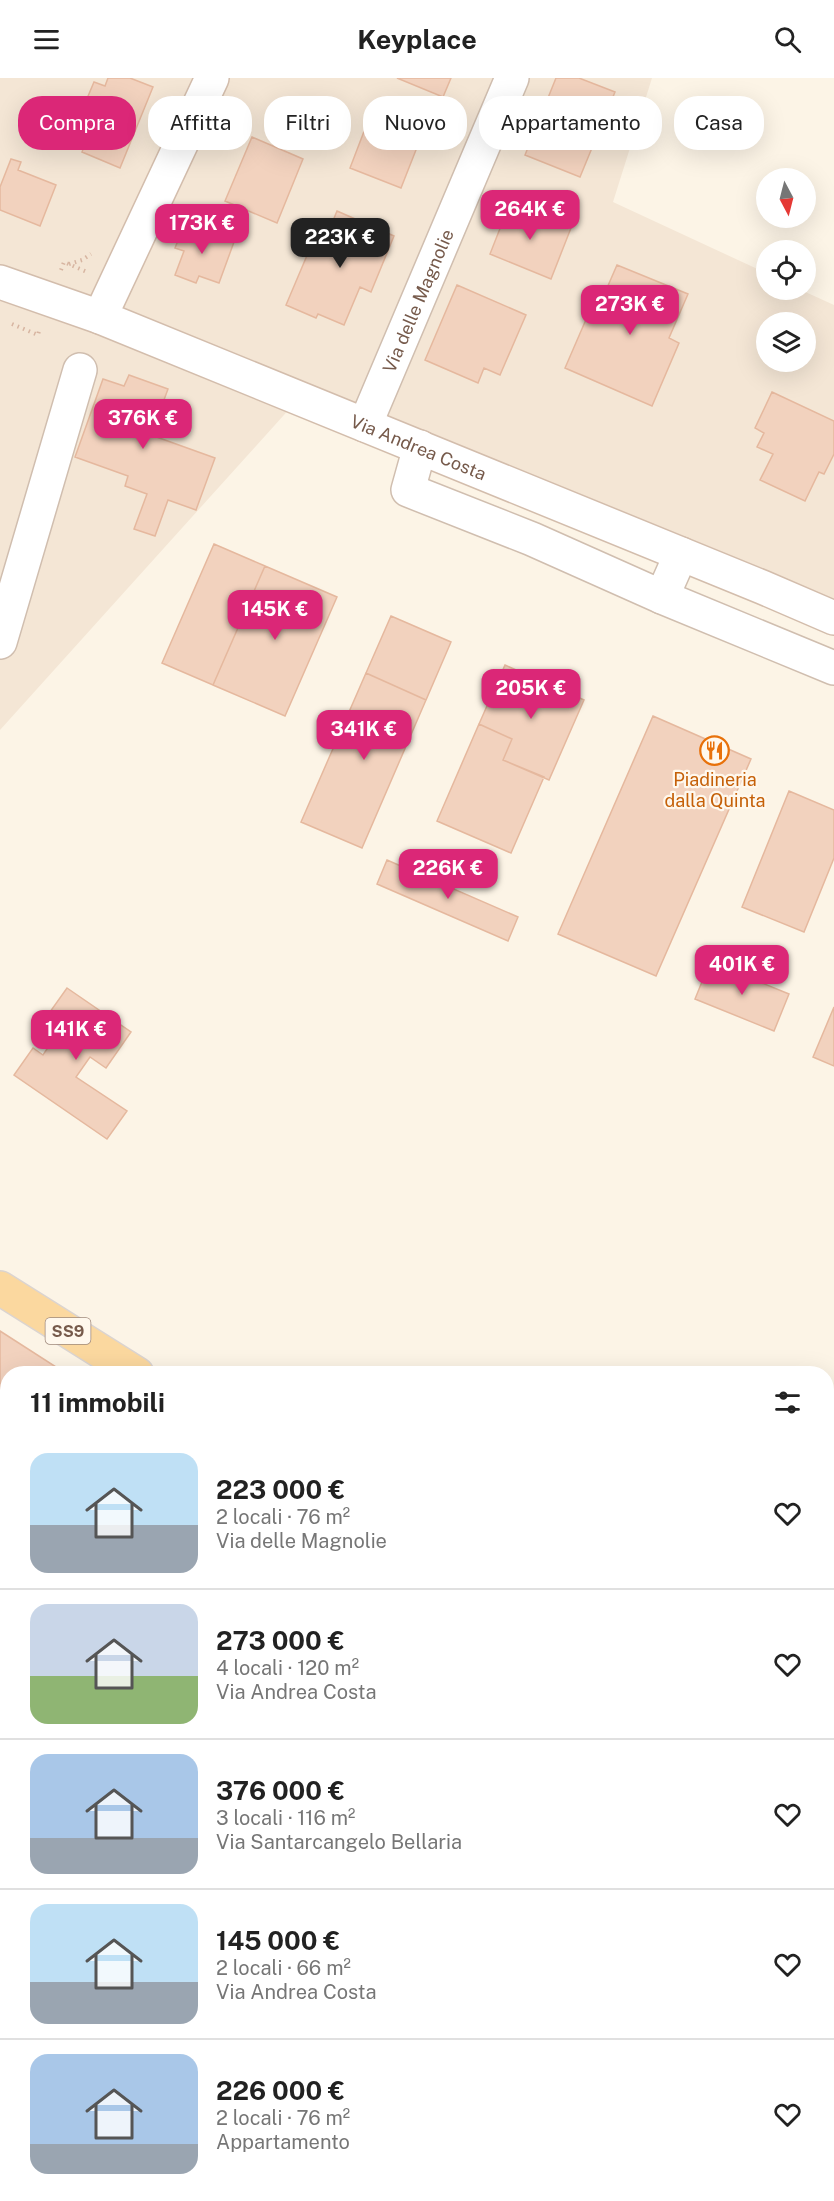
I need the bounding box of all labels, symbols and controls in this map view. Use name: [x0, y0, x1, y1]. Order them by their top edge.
icon: menu: [30, 23, 63, 56]
text: Keyplace: [357, 23, 477, 55]
icon: search: [771, 23, 804, 56]
chip: Compra: [18, 96, 136, 150]
chip: Affitta: [148, 96, 252, 150]
chip: Filtri: [264, 96, 351, 150]
chip: Nuovo: [363, 96, 467, 150]
chip: Appartamento: [479, 96, 662, 150]
chip: Casa: [674, 96, 764, 150]
north arrow: [756, 168, 816, 228]
map controls: [756, 168, 816, 372]
pin: 264K €: [481, 190, 579, 241]
text: 264K €: [495, 197, 565, 221]
pin: 173K €: [153, 204, 251, 255]
text: 173K €: [169, 211, 235, 235]
pin: 223K €: [291, 218, 389, 269]
text: 223K €: [305, 225, 375, 249]
street label: Via delle Magnolie: [378, 226, 457, 376]
button: locate: [756, 240, 816, 300]
pin: 273K €: [581, 285, 679, 336]
text: 273K €: [595, 292, 665, 316]
button: layers: [756, 312, 816, 372]
pin: 376K €: [94, 399, 192, 450]
text: 376K €: [108, 406, 178, 430]
street label: Via Andrea Costa: [348, 410, 489, 484]
pin: 145K €: [226, 590, 324, 641]
text: 145K €: [242, 597, 308, 621]
pin: 205K €: [482, 669, 580, 720]
text: 205K €: [496, 676, 566, 700]
pin: 341K €: [315, 710, 413, 761]
text: 341K €: [331, 717, 397, 741]
restaurant icon: Piadineria dalla Quinta: [699, 734, 731, 766]
place label: Piadineria dalla Quinta: [664, 769, 766, 811]
pin: 226K €: [399, 849, 497, 900]
text: 226K €: [413, 856, 483, 880]
pin: 401K €: [693, 945, 791, 996]
text: 401K €: [709, 952, 775, 976]
pin: 141K €: [27, 1010, 125, 1061]
text: 141K €: [45, 1017, 107, 1041]
road number: SS9: [46, 1318, 90, 1344]
icon: filters: [771, 1386, 804, 1419]
text: 11 immobili: [30, 1387, 165, 1418]
text: 223 000 €: [216, 1474, 345, 1505]
icon: home: [78, 1477, 150, 1549]
icon: heart: [771, 1497, 804, 1530]
text: 2 locali · 76 m²: [216, 1505, 350, 1529]
text: Via delle Magnolie: [216, 1529, 387, 1553]
text: 273 000 €: [216, 1625, 345, 1656]
icon: home: [78, 1628, 150, 1700]
icon: heart: [771, 1648, 804, 1681]
text: 4 locali · 120 m²: [216, 1656, 359, 1680]
text: Via Andrea Costa: [216, 1680, 377, 1704]
text: 376 000 €: [216, 1775, 345, 1806]
icon: home: [78, 1778, 150, 1850]
icon: heart: [771, 1798, 804, 1831]
text: 3 locali · 116 m²: [216, 1806, 355, 1830]
text: Via Santarcangelo Bellaria: [216, 1830, 462, 1854]
text: 145 000 €: [216, 1925, 340, 1956]
icon: home: [78, 1928, 150, 2000]
icon: heart: [771, 1948, 804, 1981]
text: 2 locali · 66 m²: [216, 1956, 351, 1980]
text: Via Andrea Costa: [216, 1980, 377, 2004]
text: 226 000 €: [216, 2075, 345, 2106]
icon: home: [78, 2078, 150, 2150]
icon: heart: [771, 2098, 804, 2131]
text: 2 locali · 76 m²: [216, 2106, 350, 2130]
text: Appartamento: [216, 2130, 350, 2154]

